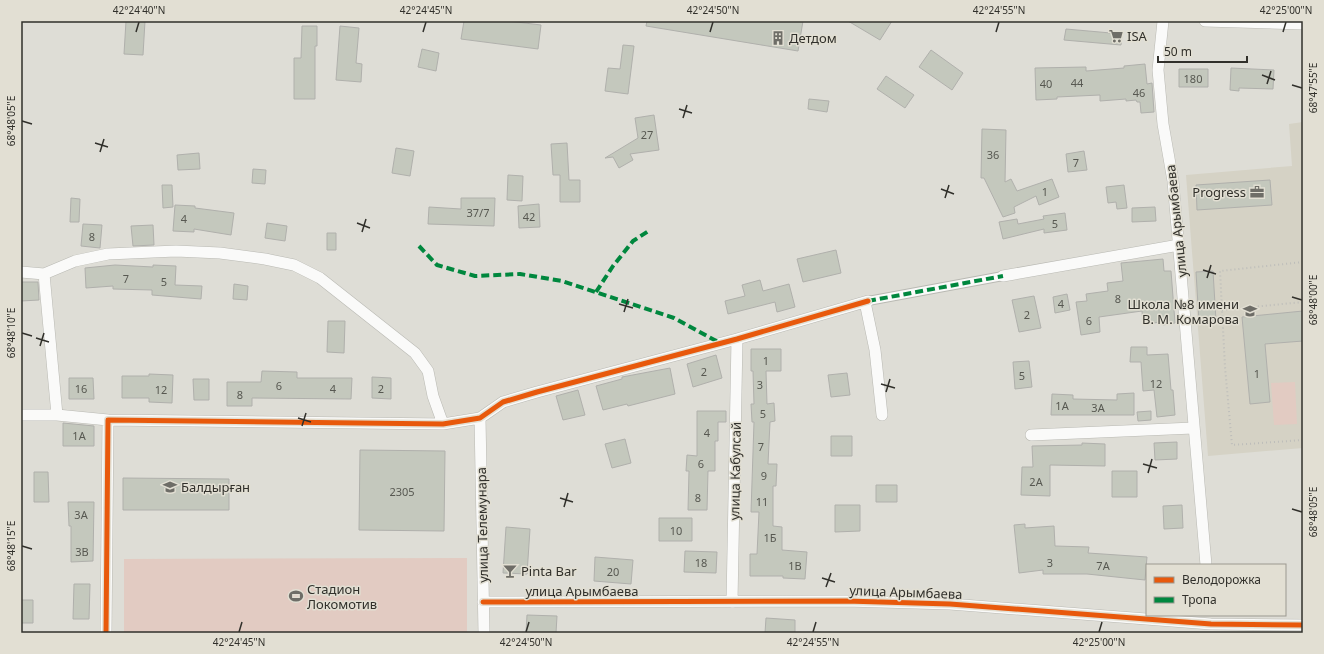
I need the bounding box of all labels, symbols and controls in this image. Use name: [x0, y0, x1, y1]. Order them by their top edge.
text: 42°24'40"N: [113, 3, 165, 17]
text: 42°24'45"N: [400, 3, 452, 17]
text: 42°24'50"N: [687, 3, 739, 17]
text: 42°24'55"N: [973, 3, 1025, 17]
text: 42°25'00"N: [1260, 3, 1312, 17]
place label: ISA: [1127, 27, 1148, 45]
supermarket icon: ISA: [1108, 28, 1124, 44]
place label: Детдом: [789, 29, 837, 47]
building icon: Детдом: [770, 30, 786, 46]
scale bar: [1158, 38, 1247, 64]
text: 50 m: [1164, 43, 1192, 60]
text: 68°47'55"E: [1306, 63, 1320, 113]
house number: 180: [1184, 71, 1202, 86]
house number: 44: [1071, 75, 1084, 90]
house number: 40: [1040, 76, 1052, 91]
house number: 46: [1133, 85, 1145, 100]
text: 68°48'05"E: [4, 96, 18, 146]
house number: 27: [641, 127, 653, 142]
house number: 36: [987, 147, 999, 162]
house number: 7: [1073, 155, 1079, 170]
street label: улица Арымбаева: [1161, 164, 1191, 278]
place label: Progress: [1192, 183, 1246, 201]
house number: 1: [1042, 184, 1048, 199]
office icon: Progress: [1249, 184, 1265, 200]
house number: 37/7: [467, 205, 489, 220]
house number: 42: [523, 209, 535, 224]
house number: 4: [181, 211, 188, 226]
house number: 5: [1052, 216, 1058, 231]
house number: 8: [89, 229, 95, 244]
house number: 7: [123, 271, 129, 286]
house number: 5: [161, 274, 167, 289]
text: 68°48'00"E: [1306, 275, 1320, 325]
house number: 8: [1115, 291, 1121, 306]
place label: Школа №8 имени В. М. Комарова: [1128, 295, 1239, 328]
house number: 4: [1058, 296, 1065, 311]
school or university icon: Школа №8 имени В. М. Комарова: [1242, 303, 1258, 319]
house number: 2: [1024, 307, 1030, 322]
text: 68°48'10"E: [4, 308, 18, 358]
house number: 6: [1086, 313, 1092, 328]
house number: 1: [763, 353, 769, 368]
house number: 2: [701, 364, 707, 379]
house number: 1: [1254, 366, 1260, 381]
house number: 5: [1019, 368, 1025, 383]
house number: 12: [1150, 376, 1162, 391]
house number: 3: [757, 377, 763, 392]
house number: 6: [276, 378, 282, 393]
house number: 16: [75, 381, 87, 396]
house number: 4: [330, 381, 337, 396]
house number: 2: [378, 381, 384, 396]
house number: 12: [155, 382, 167, 397]
house number: 8: [237, 387, 243, 402]
house number: 1А: [1055, 398, 1070, 413]
house number: 3А: [1091, 400, 1106, 415]
house number: 5: [760, 406, 766, 421]
street label: улица Кабулсай: [725, 422, 745, 520]
house number: 4: [704, 425, 711, 440]
house number: 1А: [72, 428, 87, 443]
house number: 7: [758, 439, 764, 454]
house number: 6: [698, 456, 704, 471]
street label: улица Телемунара: [472, 467, 492, 583]
house number: 9: [761, 468, 767, 483]
house number: 2А: [1029, 474, 1044, 489]
place label: Балдырған: [181, 478, 250, 496]
school or university icon: Балдырған: [162, 479, 178, 495]
house number: 2305: [389, 484, 415, 499]
text: 68°48'05"E: [1306, 487, 1320, 537]
house number: 8: [695, 490, 701, 505]
house number: 11: [756, 494, 768, 509]
house number: 3А: [74, 507, 89, 522]
text: 68°48'15"E: [4, 521, 18, 571]
house number: 10: [670, 523, 682, 538]
house number: 1Б: [763, 530, 777, 545]
house number: 3В: [75, 544, 89, 559]
house number: 18: [695, 555, 707, 570]
house number: 3: [1047, 555, 1053, 570]
house number: 1В: [788, 558, 802, 573]
house number: 7А: [1096, 558, 1111, 573]
place label: Pinta Bar: [521, 562, 577, 580]
bar icon: Pinta Bar: [502, 563, 518, 579]
house number: 20: [607, 564, 619, 579]
legend: [1146, 564, 1286, 616]
text: Велодорожка: [1182, 571, 1261, 588]
place label: Стадион Локомотив: [307, 580, 377, 613]
street label: улица Арымбаева: [849, 581, 963, 603]
street label: улица Арымбаева: [526, 582, 639, 600]
sports icon: Стадион Локомотив: [288, 588, 304, 604]
text: Тропа: [1182, 591, 1217, 608]
text: 42°24'45"N: [213, 635, 265, 649]
text: 42°24'50"N: [500, 635, 552, 649]
text: 42°24'55"N: [787, 635, 839, 649]
text: 42°25'00"N: [1073, 635, 1125, 649]

